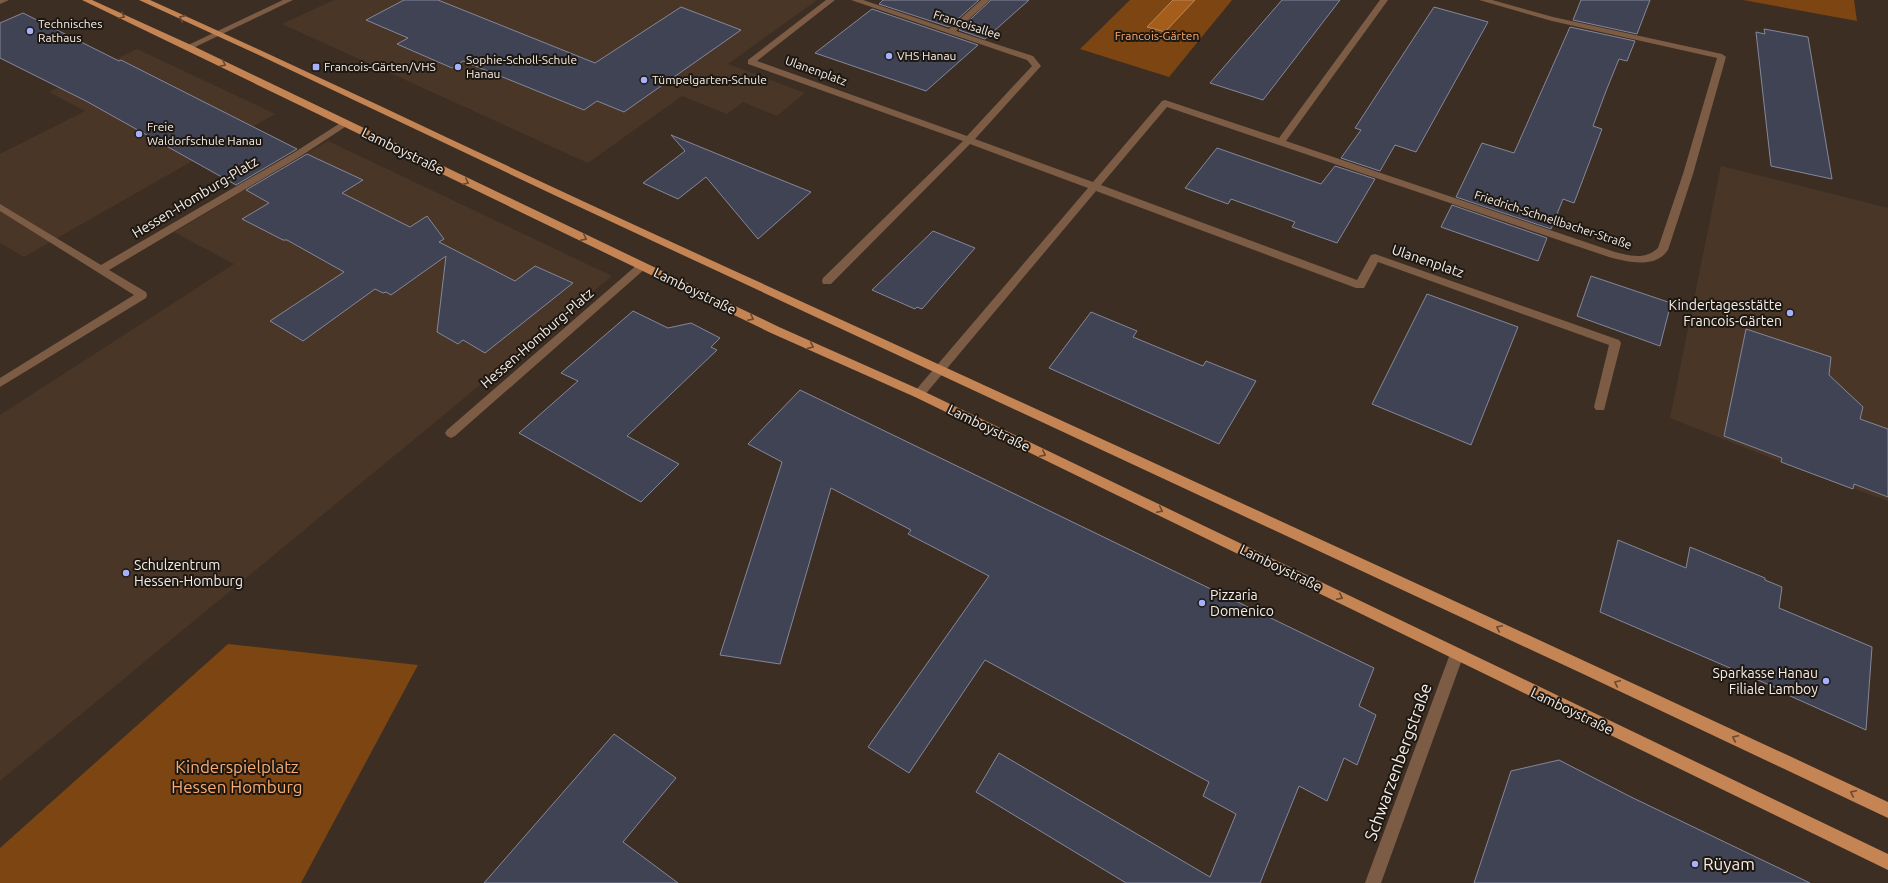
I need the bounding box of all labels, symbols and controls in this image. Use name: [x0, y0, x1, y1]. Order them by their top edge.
street label: Francoisallee: [932, 8, 1002, 42]
one-way arrow: [117, 11, 125, 19]
one-way arrow: [179, 14, 186, 22]
place label: Technisches Rathaus: [38, 17, 102, 44]
marker: Technisches Rathaus: [25, 26, 35, 36]
park label: Francois-Gärten: [1115, 29, 1199, 42]
place label: VHS Hanau: [897, 49, 956, 62]
marker: VHS Hanau: [884, 51, 894, 61]
place label: Sophie-Scholl-Schule Hanau: [466, 53, 577, 80]
street label: Ulanenplatz: [784, 53, 849, 88]
one-way arrow: [219, 59, 226, 67]
place label: Francois-Gärten/VHS: [324, 60, 436, 73]
marker: Francois-Gärten/VHS: [311, 62, 321, 72]
marker: Sophie-Scholl-Schule Hanau: [453, 62, 463, 72]
place label: Tümpelgarten-Schule: [652, 73, 767, 86]
marker: Tümpelgarten-Schule: [639, 75, 649, 85]
place label: Freie Waldorfschule Hanau: [147, 120, 262, 147]
street label: Lamboystraße: [359, 124, 447, 178]
marker: Freie Waldorfschule Hanau: [134, 129, 144, 139]
street label: Hessen-Homburg-Platz: [129, 153, 261, 241]
one-way arrow: [462, 177, 470, 185]
street label: Friedrich-Schnellbacher-Straße: [1473, 188, 1633, 251]
one-way arrow: [579, 233, 587, 241]
street label: Ulanenplatz: [1390, 241, 1466, 281]
street label: Lamboystraße: [651, 264, 739, 318]
street label: Hessen-Homburg-Platz: [477, 285, 597, 391]
place label: Kindertagesstätte Francois-Gärten: [1669, 297, 1782, 329]
marker: Kindertagesstätte Francois-Gärten: [1785, 308, 1795, 318]
one-way arrow: [747, 313, 754, 321]
one-way arrow: [806, 341, 814, 349]
street label: Lamboystraße: [945, 401, 1033, 455]
one-way arrow: [1038, 449, 1046, 457]
one-way arrow: [1155, 505, 1163, 513]
street label: Lamboystraße: [1237, 541, 1325, 595]
place label: Schulzentrum Hessen-Homburg: [134, 557, 243, 589]
marker: Schulzentrum Hessen-Homburg: [121, 568, 131, 578]
place label: Pizzaria Domenico: [1210, 587, 1274, 619]
one-way arrow: [1336, 592, 1343, 600]
marker: Pizzaria Domenico: [1197, 598, 1207, 608]
one-way arrow: [1496, 625, 1504, 633]
place label: Sparkasse Hanau Filiale Lamboy: [1712, 665, 1818, 697]
marker: Sparkasse Hanau Filiale Lamboy: [1821, 676, 1831, 686]
one-way arrow: [1614, 680, 1622, 688]
street label: Schwarzenbergstraße: [1360, 681, 1435, 843]
street label: Lamboystraße: [1528, 684, 1616, 738]
one-way arrow: [1732, 735, 1739, 743]
park label: Kinderspielplatz Hessen Homburg: [171, 757, 303, 796]
one-way arrow: [1849, 790, 1857, 798]
place label: Rüyam: [1703, 854, 1755, 873]
marker: Rüyam: [1690, 859, 1700, 869]

